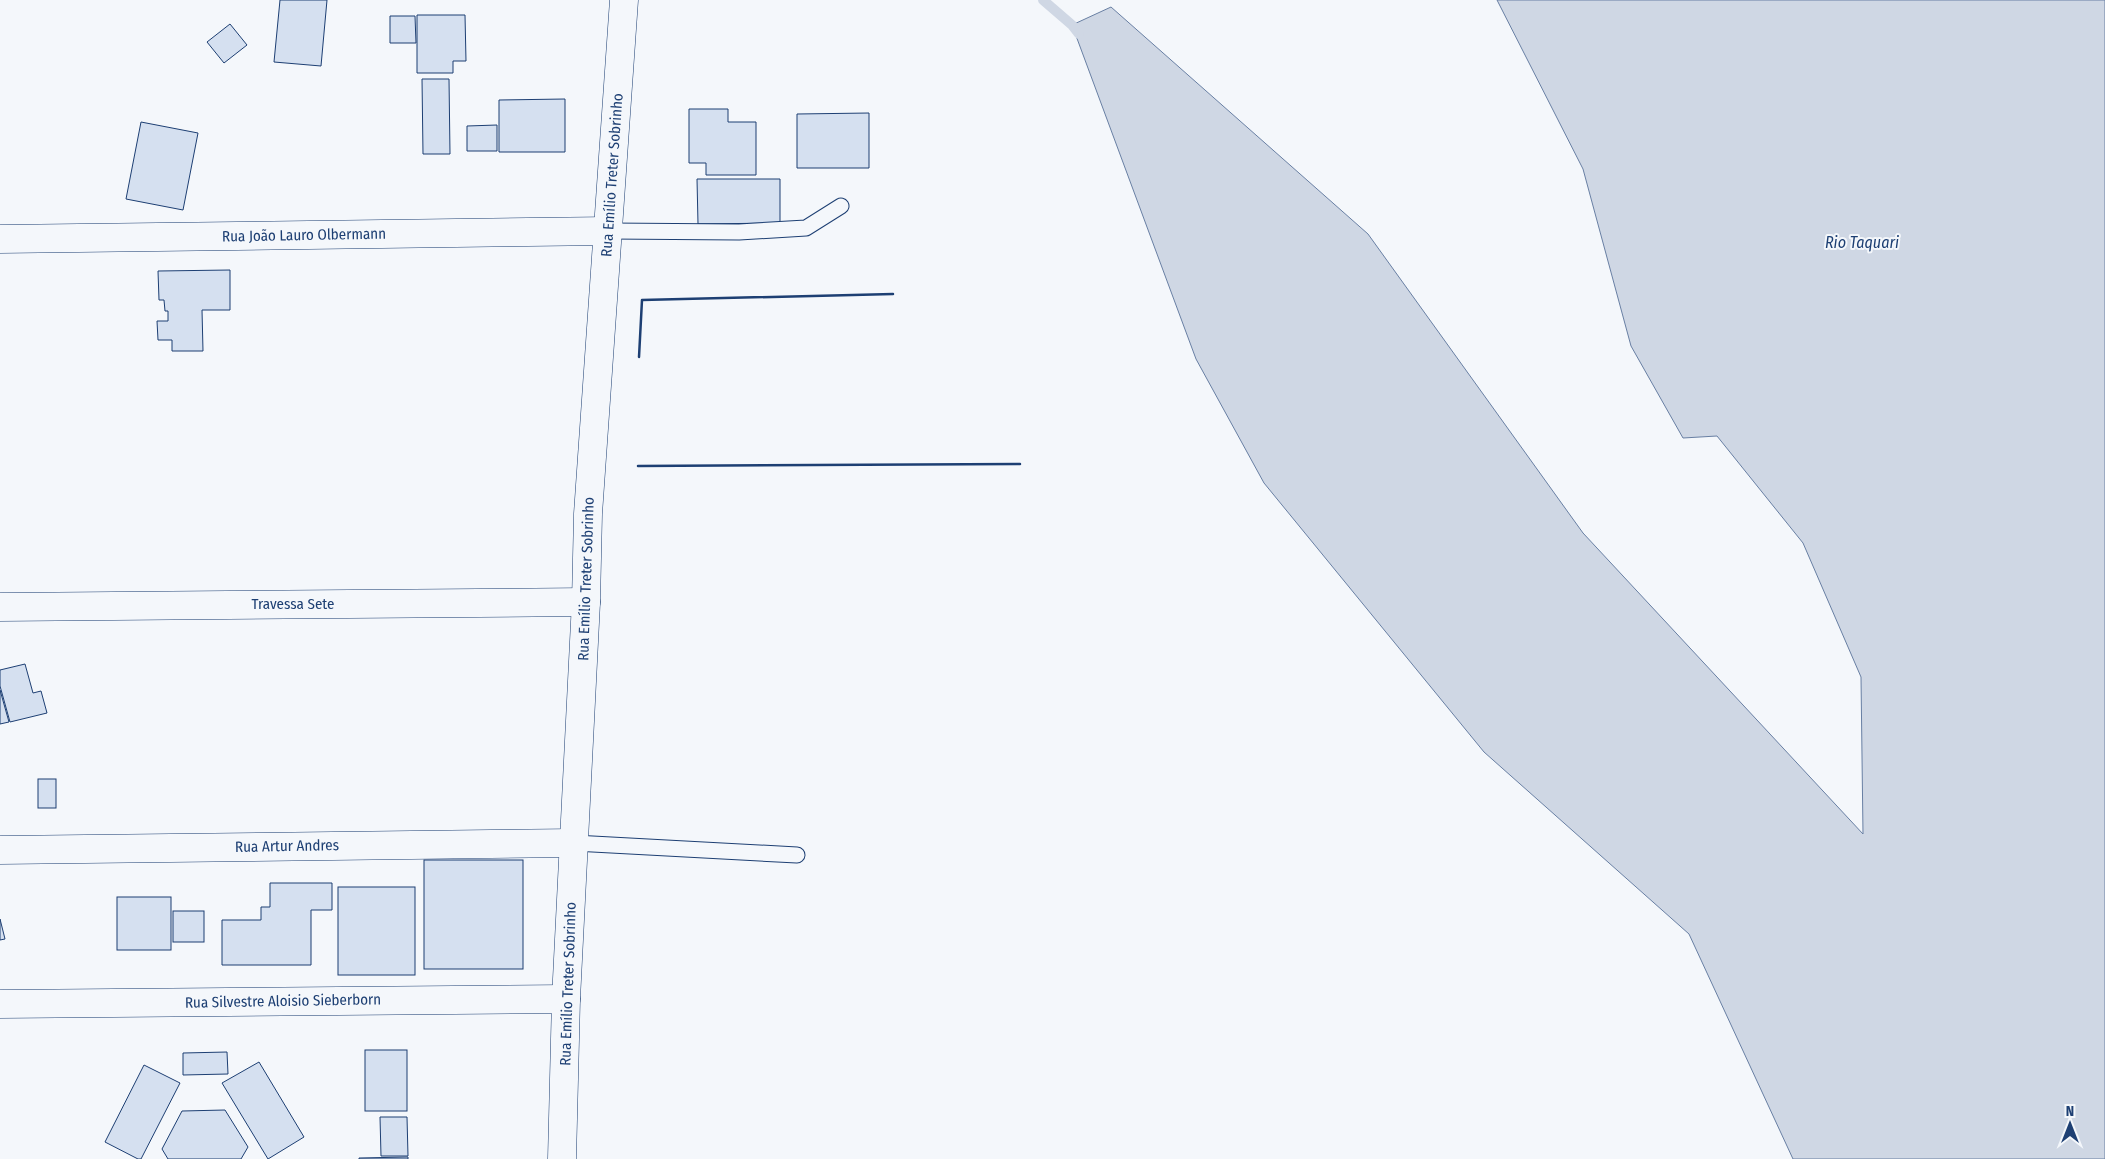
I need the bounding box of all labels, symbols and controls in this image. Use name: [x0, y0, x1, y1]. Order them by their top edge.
street label: Rua Emílio Treter Sobrinho: [597, 92, 627, 257]
street label: Rua João Lauro Olbermann: [222, 225, 386, 245]
water label: Rio Taquari: [1825, 233, 1899, 252]
street label: Rua Emílio Treter Sobrinho: [574, 497, 598, 661]
street label: Travessa Sete: [252, 595, 334, 613]
street label: Rua Artur Andres: [235, 836, 339, 856]
street label: Rua Emílio Treter Sobrinho: [556, 902, 580, 1066]
street label: Rua Silvestre Aloisio Sieberborn: [185, 990, 381, 1012]
north arrow: [2045, 1099, 2095, 1149]
text: N: [2066, 1103, 2074, 1120]

